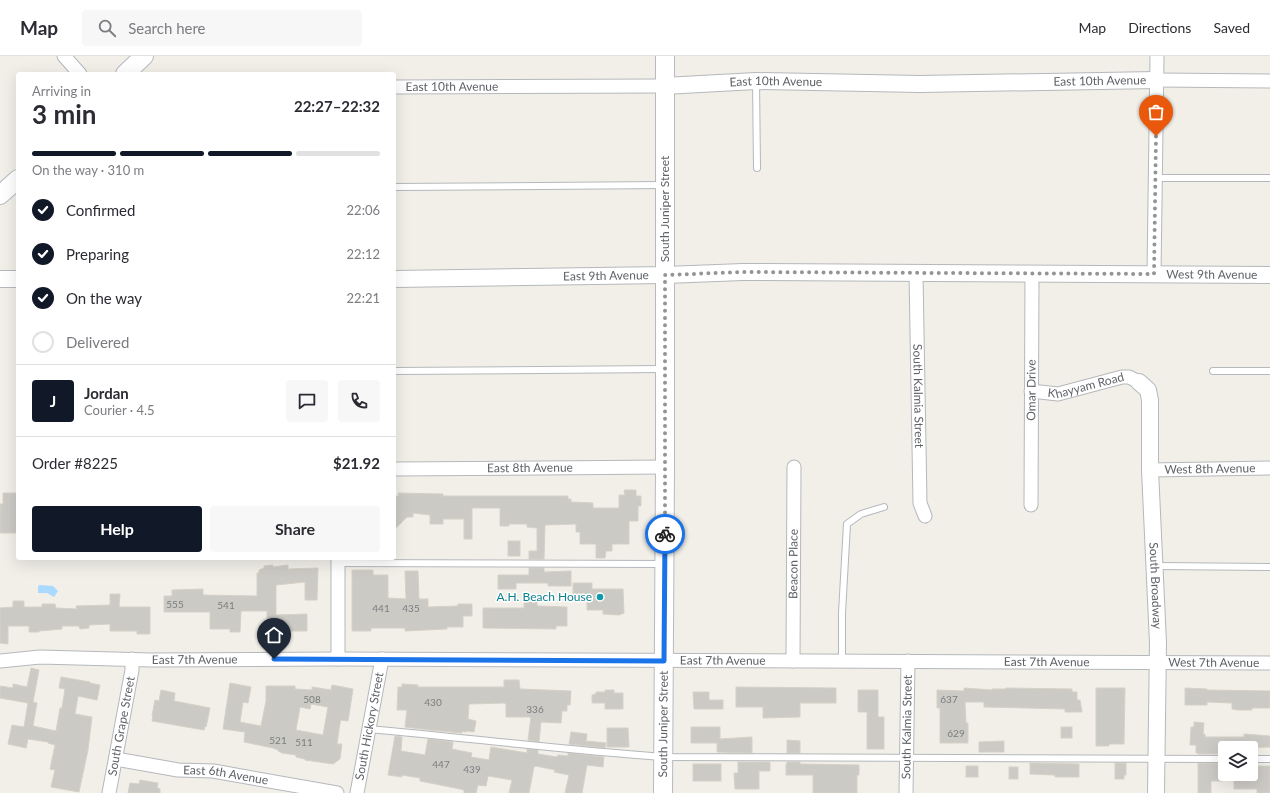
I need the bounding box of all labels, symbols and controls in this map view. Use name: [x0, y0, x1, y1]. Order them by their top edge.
search box: [82, 10, 362, 46]
text: Map: [20, 16, 58, 39]
icon: search: [96, 17, 118, 39]
text: Search here: [128, 19, 206, 37]
text: Map: [1079, 19, 1106, 36]
text: Directions: [1128, 19, 1191, 36]
text: Saved: [1213, 19, 1250, 36]
street label: East 10th Avenue: [1053, 72, 1146, 89]
street label: East 10th Avenue: [729, 73, 822, 89]
street label: East 10th Avenue: [406, 79, 498, 94]
text: Arriving in: [32, 83, 91, 99]
pin: [1139, 95, 1173, 136]
text: 22:27–22:32: [294, 97, 380, 115]
text: 3 min: [32, 98, 96, 130]
icon: bag: [1145, 101, 1167, 123]
street label: South Juniper Street: [657, 155, 672, 262]
text: On the way · 310 m: [32, 162, 144, 178]
icon: check: [32, 199, 54, 221]
text: Confirmed: [66, 201, 135, 219]
text: 22:06: [347, 202, 380, 218]
icon: check: [32, 243, 54, 265]
text: Preparing: [66, 245, 129, 263]
text: 22:12: [347, 246, 380, 262]
street label: West 9th Avenue: [1166, 266, 1258, 282]
street label: East 9th Avenue: [563, 267, 649, 284]
icon: check: [32, 287, 54, 309]
text: On the way: [66, 289, 142, 307]
text: 22:21: [347, 290, 380, 306]
text: Delivered: [66, 333, 129, 351]
street label: South Kalmia Street: [910, 344, 927, 449]
street label: Omar Drive: [1023, 359, 1039, 421]
street label: Khayyam Road: [1047, 369, 1126, 401]
button: chat: [286, 380, 328, 422]
button: phone: [338, 380, 380, 422]
text: Jordan: [84, 384, 129, 402]
text: J: [50, 392, 56, 410]
text: Courier · 4.5: [84, 402, 155, 418]
text: Order #8225: [32, 454, 118, 472]
text: $21.92: [333, 454, 380, 472]
street label: East 8th Avenue: [487, 460, 573, 475]
street label: West 8th Avenue: [1164, 460, 1256, 477]
button: Help: [32, 506, 202, 552]
button: Share: [210, 506, 380, 552]
courier: [645, 514, 685, 554]
icon: bike: [654, 523, 676, 545]
street label: Beacon Place: [785, 529, 801, 599]
street label: South Broadway: [1146, 542, 1165, 630]
place label: A.H. Beach House: [497, 589, 592, 604]
marker: A.H. Beach House: [595, 592, 605, 602]
house number: 555: [166, 598, 184, 610]
house number: 541: [217, 599, 235, 611]
house number: 441: [372, 602, 390, 614]
house number: 435: [402, 602, 420, 614]
pin: [257, 618, 291, 659]
icon: home: [263, 624, 285, 646]
street label: East 7th Avenue: [152, 652, 238, 667]
street label: East 7th Avenue: [680, 652, 766, 668]
street label: East 7th Avenue: [1004, 654, 1090, 669]
street label: West 7th Avenue: [1168, 655, 1259, 670]
street label: South Hickory Street: [352, 670, 387, 781]
street label: South Juniper Street: [655, 670, 671, 777]
street label: South Grape Street: [104, 674, 138, 777]
street label: South Kalmia Street: [898, 674, 915, 779]
house number: 508: [303, 693, 321, 705]
house number: 637: [940, 693, 958, 705]
house number: 430: [424, 696, 442, 708]
house number: 336: [526, 703, 544, 715]
house number: 629: [947, 727, 965, 739]
house number: 521: [269, 734, 287, 746]
house number: 511: [295, 736, 313, 748]
map controls: [1218, 741, 1258, 781]
button: layers: [1218, 741, 1258, 781]
house number: 447: [432, 758, 450, 770]
street label: East 6th Avenue: [183, 762, 269, 788]
house number: 439: [463, 763, 481, 775]

